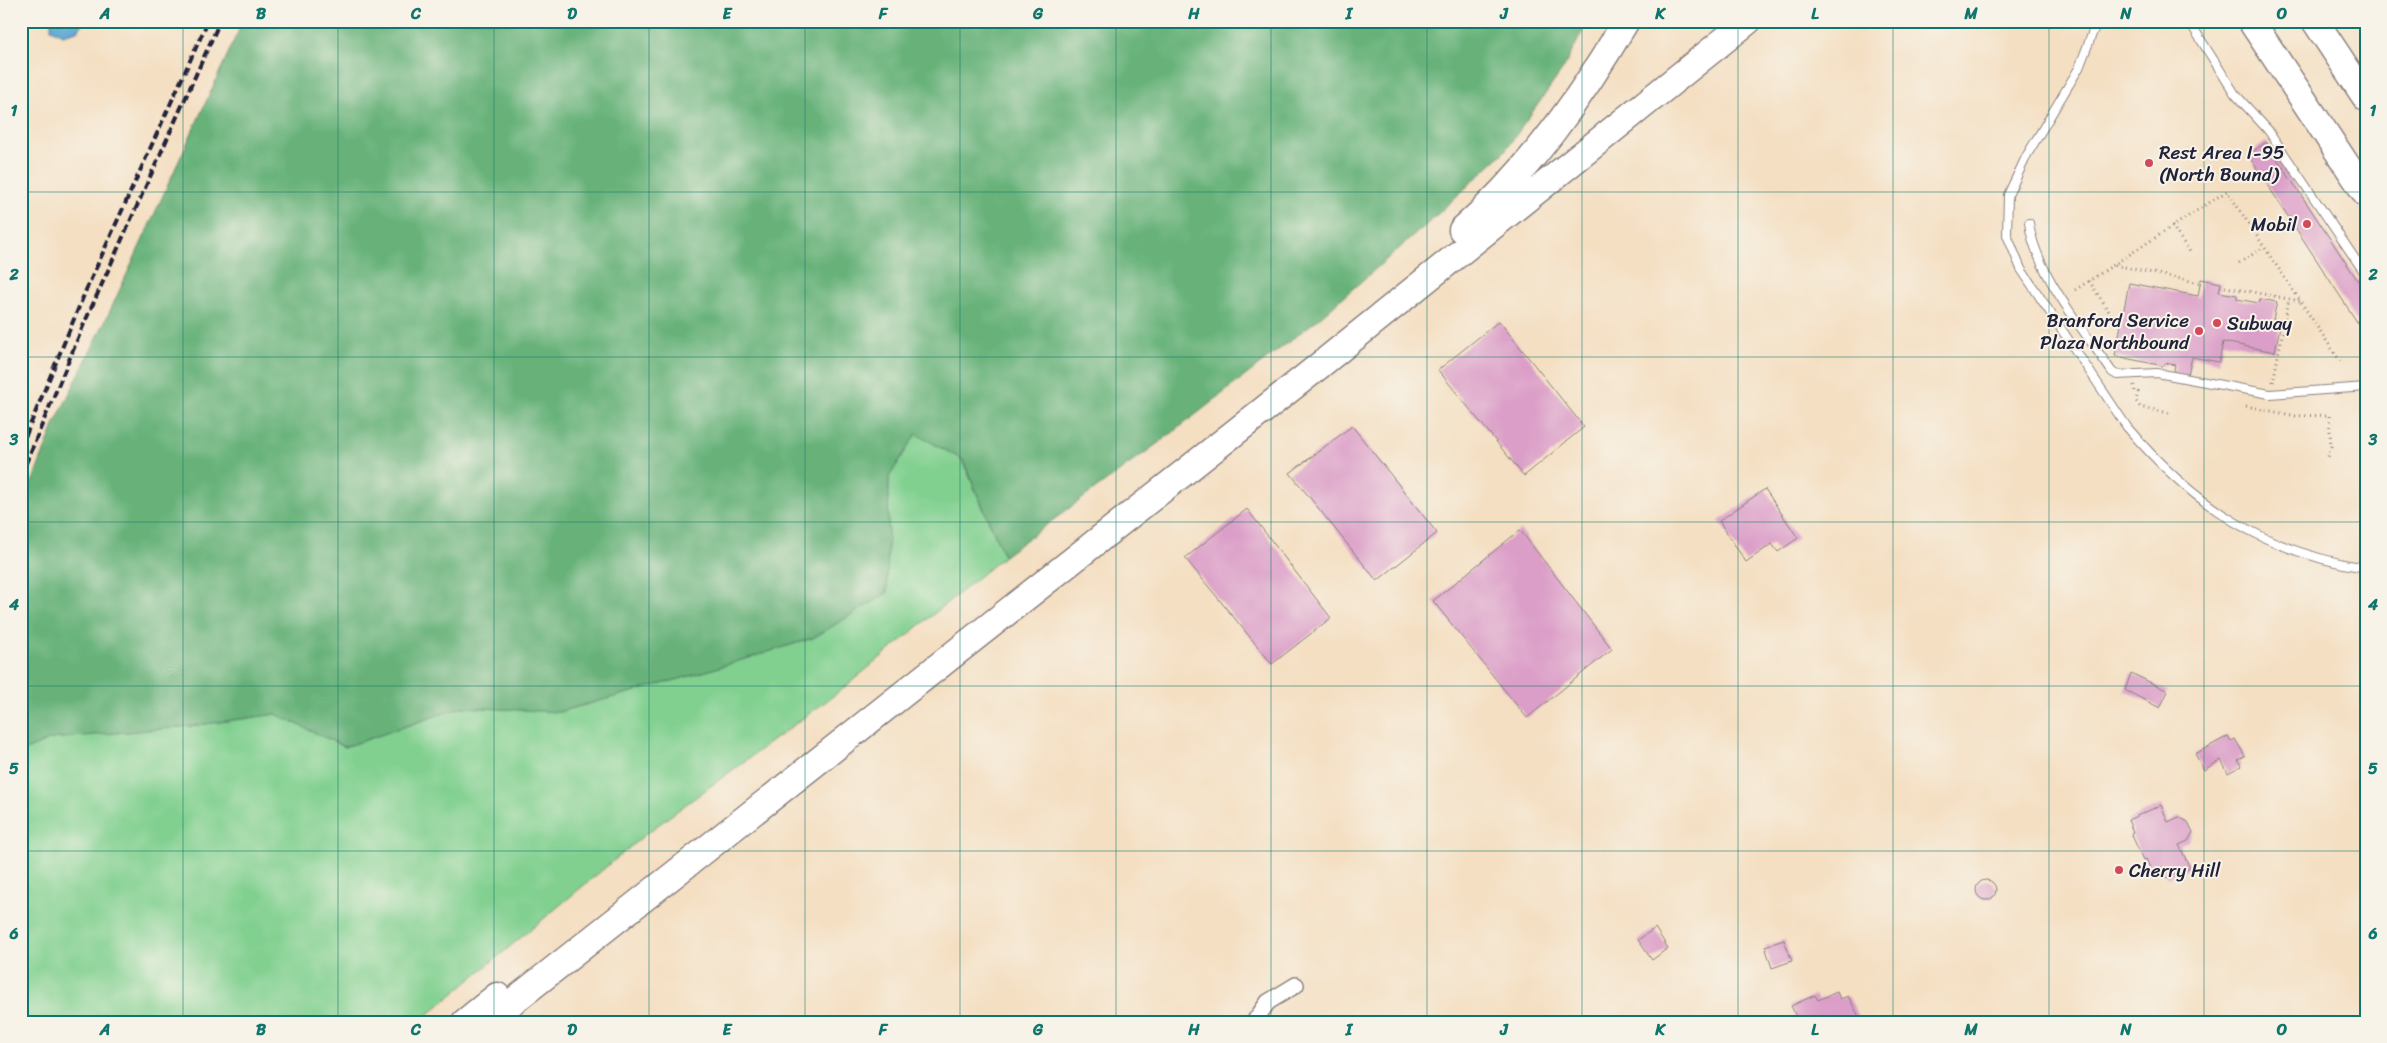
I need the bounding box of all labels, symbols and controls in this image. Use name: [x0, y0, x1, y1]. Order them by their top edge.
text: A: [99, 0, 110, 28]
text: B: [256, 0, 267, 28]
text: C: [410, 0, 422, 28]
text: D: [567, 0, 577, 28]
text: E: [723, 0, 733, 28]
text: F: [878, 0, 889, 28]
text: G: [1032, 0, 1044, 28]
text: H: [1187, 0, 1200, 28]
text: I: [1345, 0, 1354, 28]
text: J: [1499, 0, 1509, 28]
text: K: [1654, 0, 1666, 28]
text: L: [1811, 0, 1819, 28]
text: M: [1963, 0, 1978, 28]
text: N: [2119, 0, 2132, 28]
text: O: [2276, 0, 2288, 28]
text: 1: [11, 96, 18, 125]
text: 1: [2370, 96, 2377, 125]
place label: Rest Area I-95 (North Bound): [2159, 136, 2285, 191]
marker: Rest Area I-95 (North Bound): [2143, 157, 2155, 169]
place label: Mobil: [2251, 208, 2298, 241]
marker: Mobil: [2301, 218, 2313, 230]
text: 2: [8, 260, 19, 289]
text: 2: [2367, 260, 2378, 289]
place label: Branford Service Plaza Northbound: [2040, 304, 2190, 359]
place label: Subway: [2227, 307, 2292, 340]
marker: Subway: [2211, 317, 2223, 329]
marker: Branford Service Plaza Northbound: [2193, 325, 2205, 337]
text: 3: [9, 425, 19, 454]
text: 3: [2368, 425, 2378, 454]
text: 4: [8, 590, 19, 619]
text: 4: [2367, 590, 2378, 619]
text: 5: [9, 754, 19, 783]
text: 5: [2368, 754, 2378, 783]
place label: Cherry Hill: [2129, 854, 2221, 887]
marker: Cherry Hill: [2113, 864, 2125, 876]
text: 6: [8, 919, 19, 948]
text: 6: [2367, 919, 2378, 948]
text: A: [99, 1015, 110, 1043]
text: B: [256, 1015, 267, 1043]
text: C: [410, 1015, 422, 1043]
text: D: [567, 1015, 577, 1043]
text: E: [723, 1015, 733, 1043]
text: F: [878, 1015, 889, 1043]
text: G: [1032, 1015, 1044, 1043]
text: H: [1187, 1015, 1200, 1043]
text: I: [1345, 1015, 1354, 1043]
text: J: [1499, 1015, 1509, 1043]
text: K: [1654, 1015, 1666, 1043]
text: L: [1811, 1015, 1819, 1043]
text: M: [1963, 1015, 1978, 1043]
text: N: [2119, 1015, 2132, 1043]
text: O: [2276, 1015, 2288, 1043]

